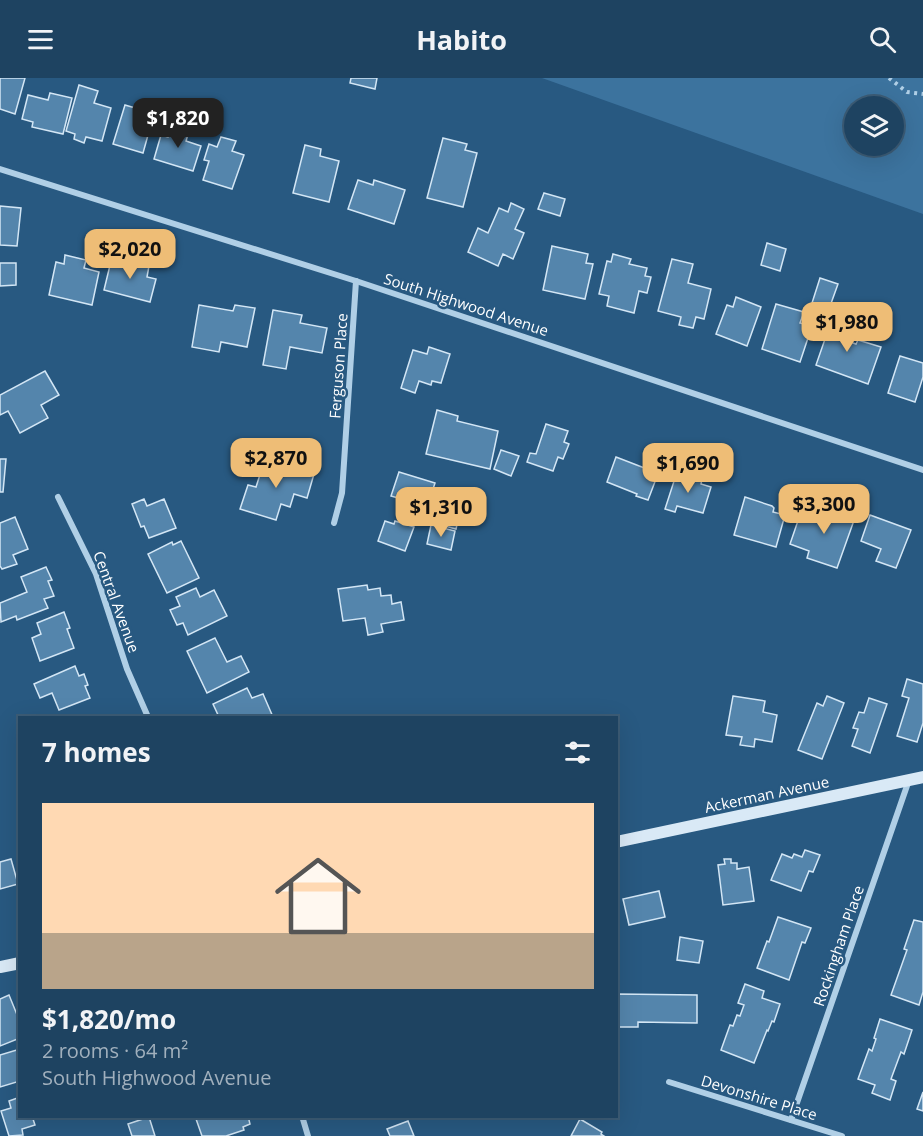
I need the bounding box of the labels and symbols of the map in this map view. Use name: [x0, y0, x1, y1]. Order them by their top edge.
pin: $1,820: [129, 98, 227, 149]
pin: $2,020: [81, 229, 179, 280]
street label: South Highwood Avenue: [381, 268, 551, 340]
pin: $1,980: [798, 302, 896, 353]
street label: Ferguson Place: [324, 313, 352, 419]
pin: $2,870: [227, 438, 325, 489]
pin: $1,690: [639, 443, 737, 494]
pin: $3,300: [775, 484, 873, 535]
pin: $1,310: [392, 487, 490, 538]
street label: Central Avenue: [89, 548, 145, 655]
street label: Ackerman Avenue: [703, 771, 831, 817]
street label: Rockingham Place: [808, 883, 868, 1009]
street label: Devonshire Place: [699, 1070, 820, 1124]

